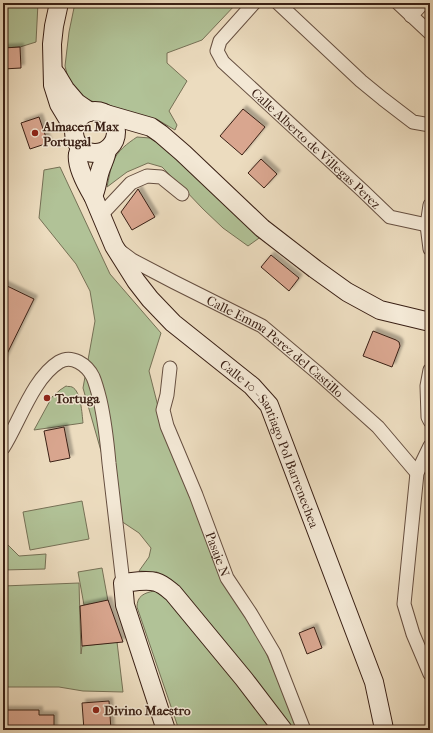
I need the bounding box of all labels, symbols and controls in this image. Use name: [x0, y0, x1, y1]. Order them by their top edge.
street label: Calle Alberto de Villegas Perez: [249, 85, 384, 212]
place label: Almacen Max Portugal: [42, 119, 119, 150]
marker: Almacen Max Portugal: [30, 128, 40, 138]
street label: Calle Emma Perez del Castillo: [204, 292, 347, 400]
street label: Calle 10 - Santiago Pol Barrenechea: [217, 356, 323, 531]
place label: Tortuga: [54, 391, 101, 407]
marker: Tortuga: [42, 393, 52, 403]
street label: Pasaje N: [203, 529, 233, 579]
place label: Divino Maestro: [104, 703, 191, 718]
marker: Divino Maestro: [91, 705, 101, 715]

